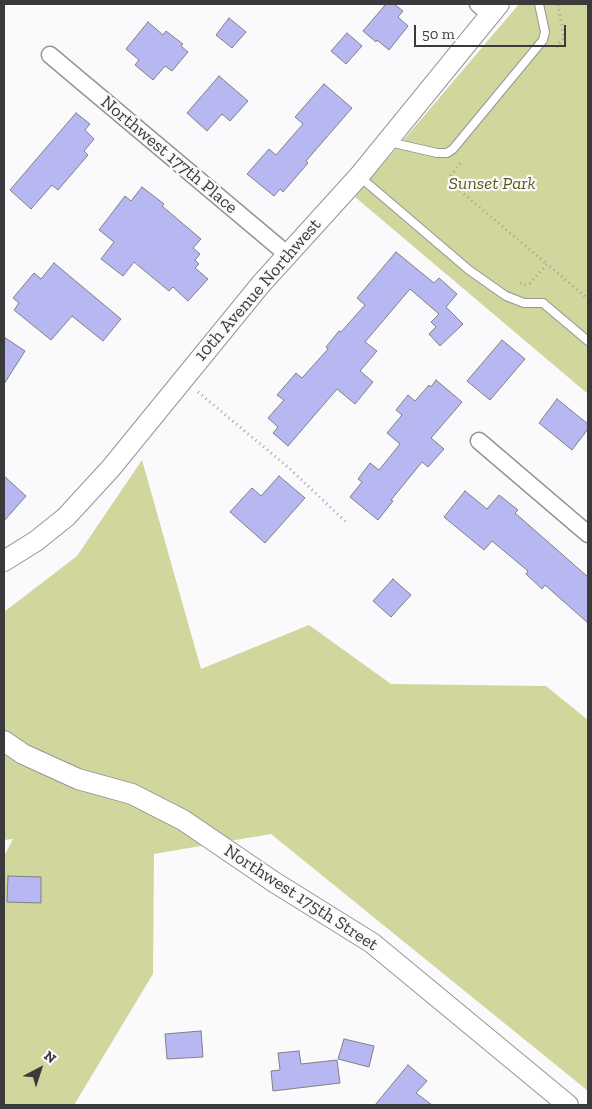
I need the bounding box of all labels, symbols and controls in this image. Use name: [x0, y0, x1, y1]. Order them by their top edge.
scale bar: [417, 15, 570, 47]
text: 50 m: [422, 25, 455, 43]
street label: Northwest 177th Place: [96, 92, 242, 218]
park label: Sunset Park: [449, 173, 535, 195]
street label: 10th Avenue Northwest: [190, 214, 326, 366]
street label: Northwest 175th Street: [220, 840, 382, 956]
north arrow: [15, 1044, 65, 1094]
text: N: [40, 1047, 59, 1067]

